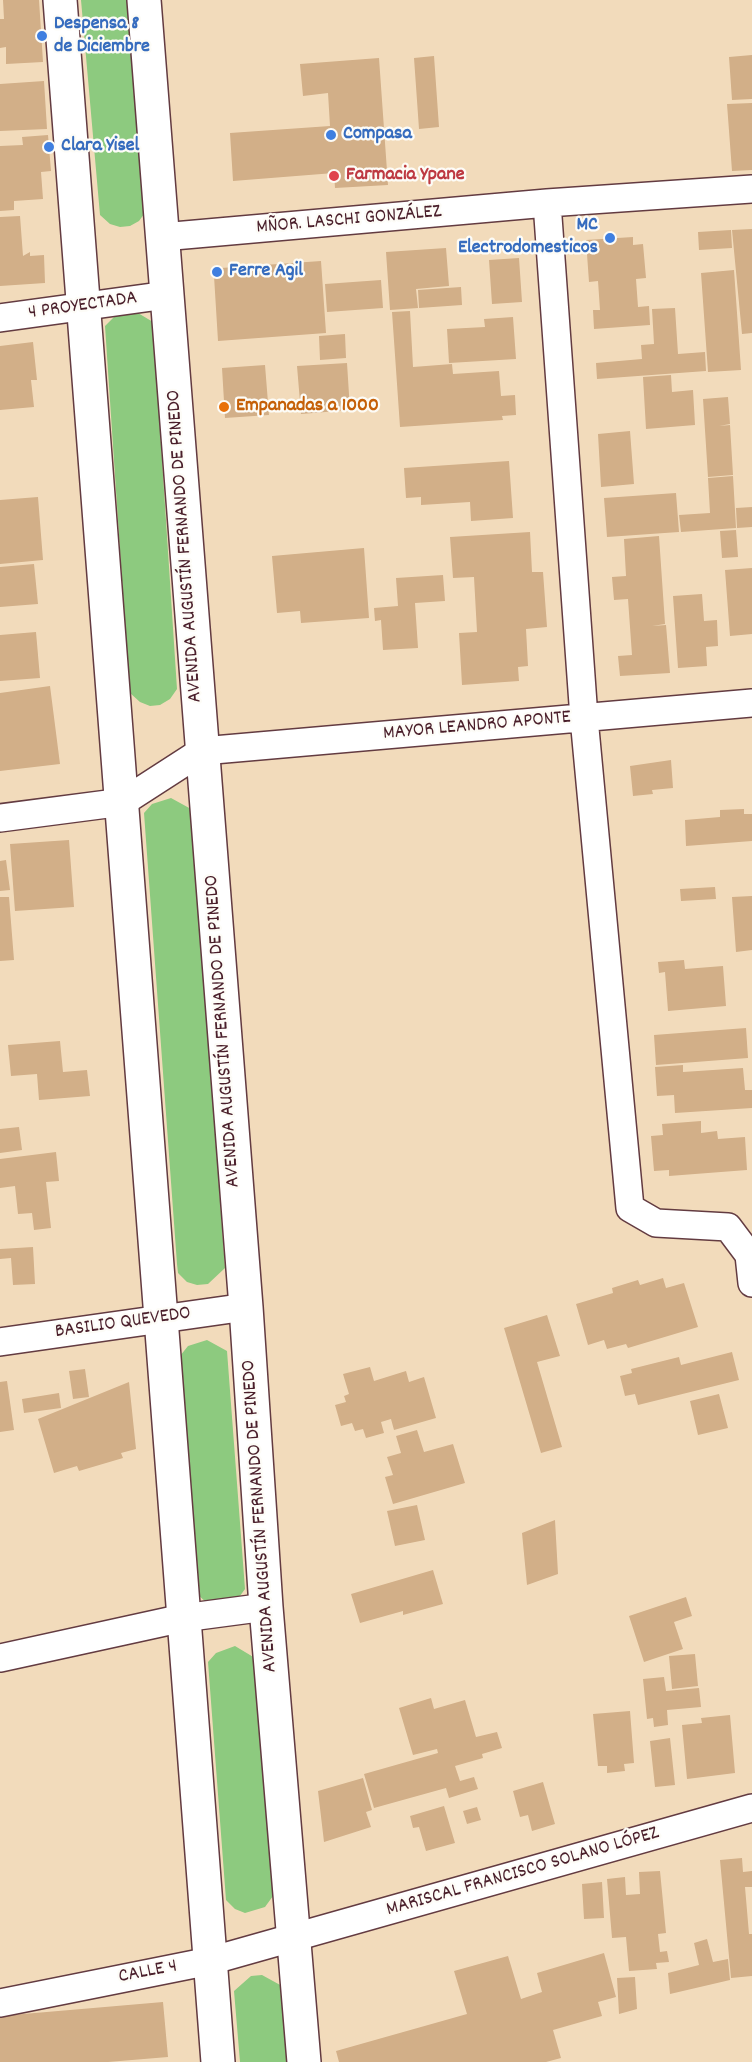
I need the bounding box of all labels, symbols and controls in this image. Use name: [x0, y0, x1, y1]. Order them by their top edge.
place label: Despensa 8 de Diciembre: [54, 13, 150, 60]
marker: Despensa 8 de Diciembre: [35, 29, 49, 43]
place label: Compasa: [343, 123, 412, 147]
marker: Compasa: [324, 128, 338, 142]
place label: Clara Yisel: [61, 135, 139, 159]
marker: Clara Yisel: [42, 140, 56, 154]
place label: Farmacia Ypane: [346, 164, 464, 188]
marker: Farmacia Ypane: [327, 169, 341, 183]
street label: MÑOR. LASCHI GONZÁLEZ: [255, 201, 443, 241]
place label: MC Electrodomesticos: [458, 214, 598, 261]
marker: MC Electrodomesticos: [603, 231, 617, 245]
place label: Ferre Agil: [229, 260, 303, 284]
marker: Ferre Agil: [210, 265, 224, 279]
street label: 4 PROYECTADA: [27, 287, 139, 327]
street label: AVENIDA AUGUSTÍN FERNANDO DE PINEDO: [163, 389, 209, 703]
place label: Empanadas a 1000: [236, 395, 379, 419]
marker: Empanadas a 1000: [217, 400, 231, 414]
street label: MAYOR LEANDRO APONTE: [382, 707, 572, 747]
street label: AVENIDA AUGUSTÍN FERNANDO DE PINEDO: [201, 874, 247, 1188]
street label: BASILIO QUEVEDO: [54, 1303, 192, 1345]
street label: AVENIDA AUGUSTÍN FERNANDO DE PINEDO: [238, 1359, 284, 1673]
street label: MARISCAL FRANCISCO SOLANO LÓPEZ: [384, 1823, 662, 1923]
street label: CALLE 4: [117, 1956, 179, 1990]

